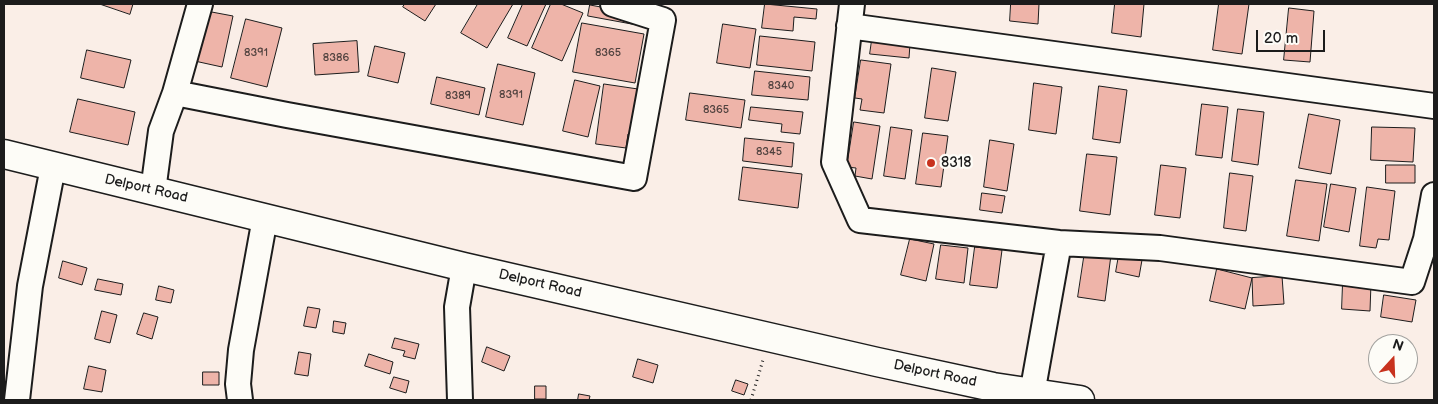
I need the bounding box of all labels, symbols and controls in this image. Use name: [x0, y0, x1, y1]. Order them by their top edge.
scale bar: [1258, 20, 1327, 52]
text: 20 m: [1264, 29, 1298, 48]
house number: 8391: [244, 46, 268, 60]
house number: 8365: [595, 46, 621, 60]
house number: 8386: [323, 51, 349, 65]
house number: 8340: [768, 79, 794, 93]
house number: 8391: [499, 88, 523, 102]
house number: 8389: [445, 89, 471, 103]
house number: 8365: [703, 103, 729, 117]
house number: 8345: [756, 145, 782, 159]
place label: 8318: [941, 155, 971, 171]
marker: 8318: [925, 157, 937, 169]
street label: Delport Road: [103, 171, 189, 207]
street label: Delport Road: [497, 266, 583, 302]
north arrow: [1368, 334, 1418, 384]
text: N: [1390, 336, 1406, 355]
street label: Delport Road: [892, 357, 978, 391]

